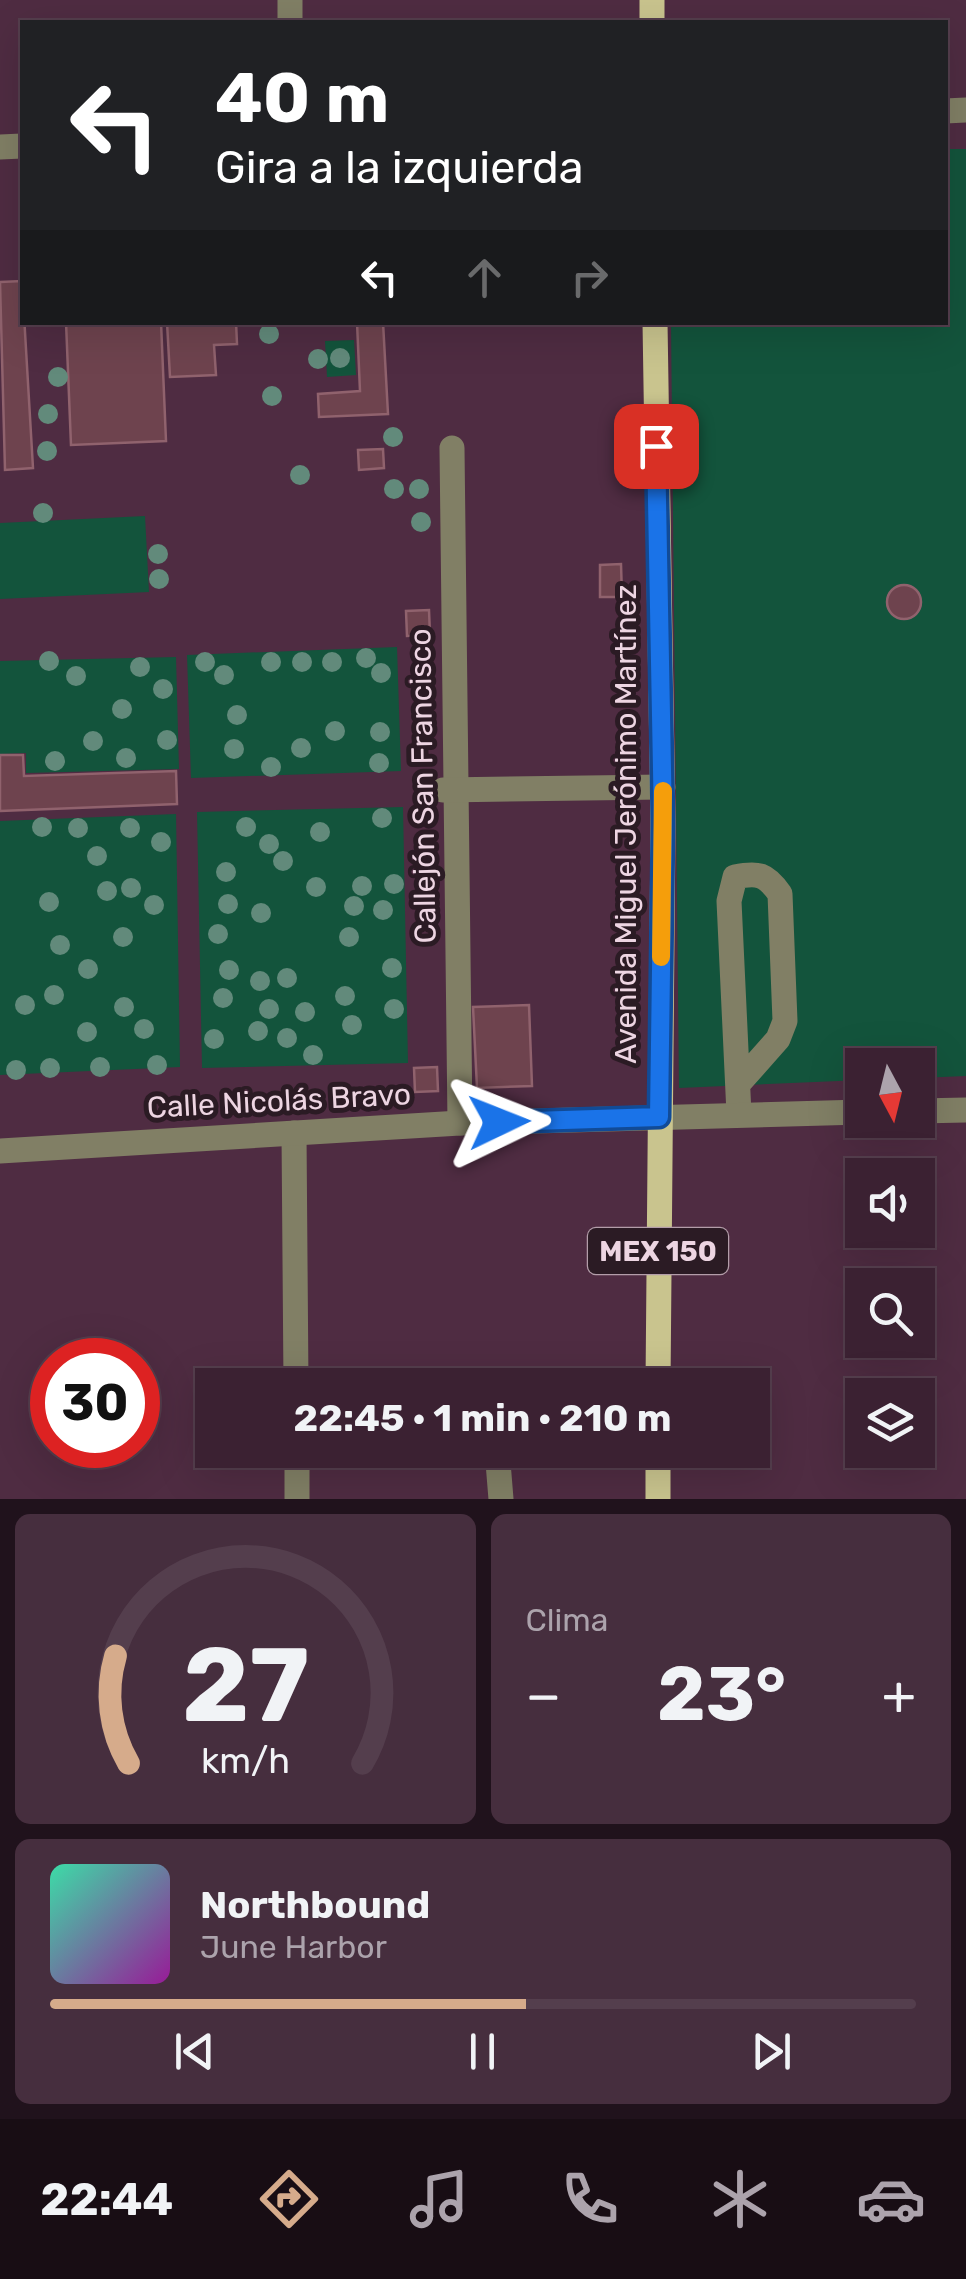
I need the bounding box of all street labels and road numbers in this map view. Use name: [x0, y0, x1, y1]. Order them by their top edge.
street label: Avenida Miguel Jerónimo Martínez: [608, 584, 644, 1064]
street label: Callejón San Francisco: [402, 628, 444, 944]
street label: Calle Nicolás Bravo: [146, 1076, 412, 1126]
road number: MEX 150: [588, 1228, 728, 1274]

